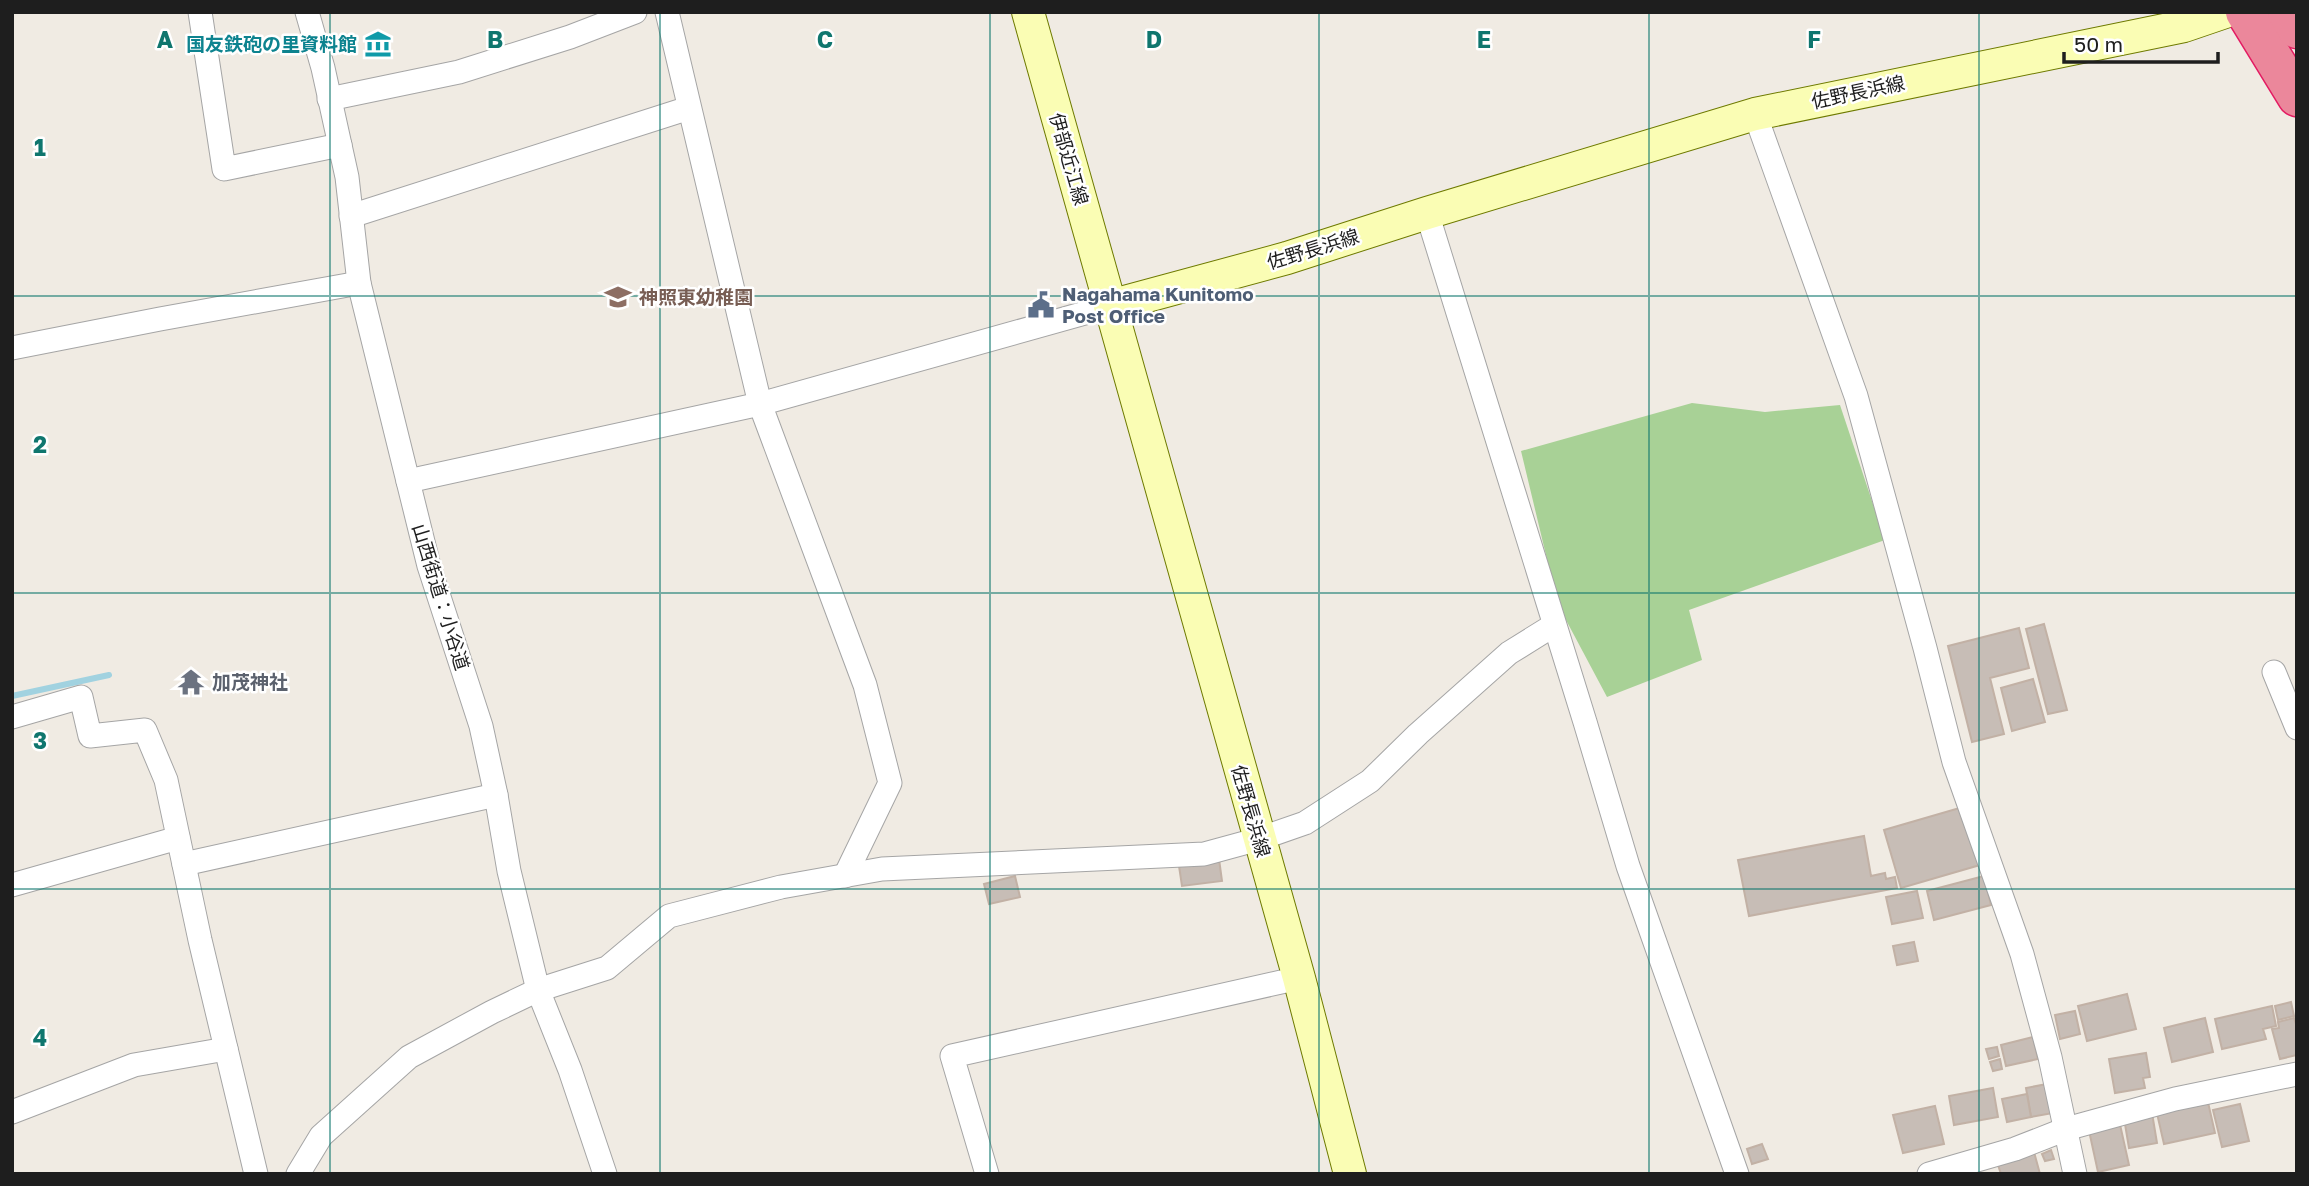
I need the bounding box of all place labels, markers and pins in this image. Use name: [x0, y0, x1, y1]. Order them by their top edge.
museum icon: 国友鉄砲の里資料館: [363, 29, 393, 59]
place label: 国友鉄砲の里資料館: [186, 32, 357, 55]
school or university icon: 神照東幼稚園: [603, 282, 633, 312]
place label: Nagahama Kunitomo Post Office: [1062, 282, 1254, 327]
place label: 神照東幼稚園: [639, 285, 753, 308]
public building icon: Nagahama Kunitomo Post Office: [1026, 290, 1056, 320]
temple icon: 加茂神社: [176, 667, 206, 697]
place label: 加茂神社: [212, 670, 288, 693]

